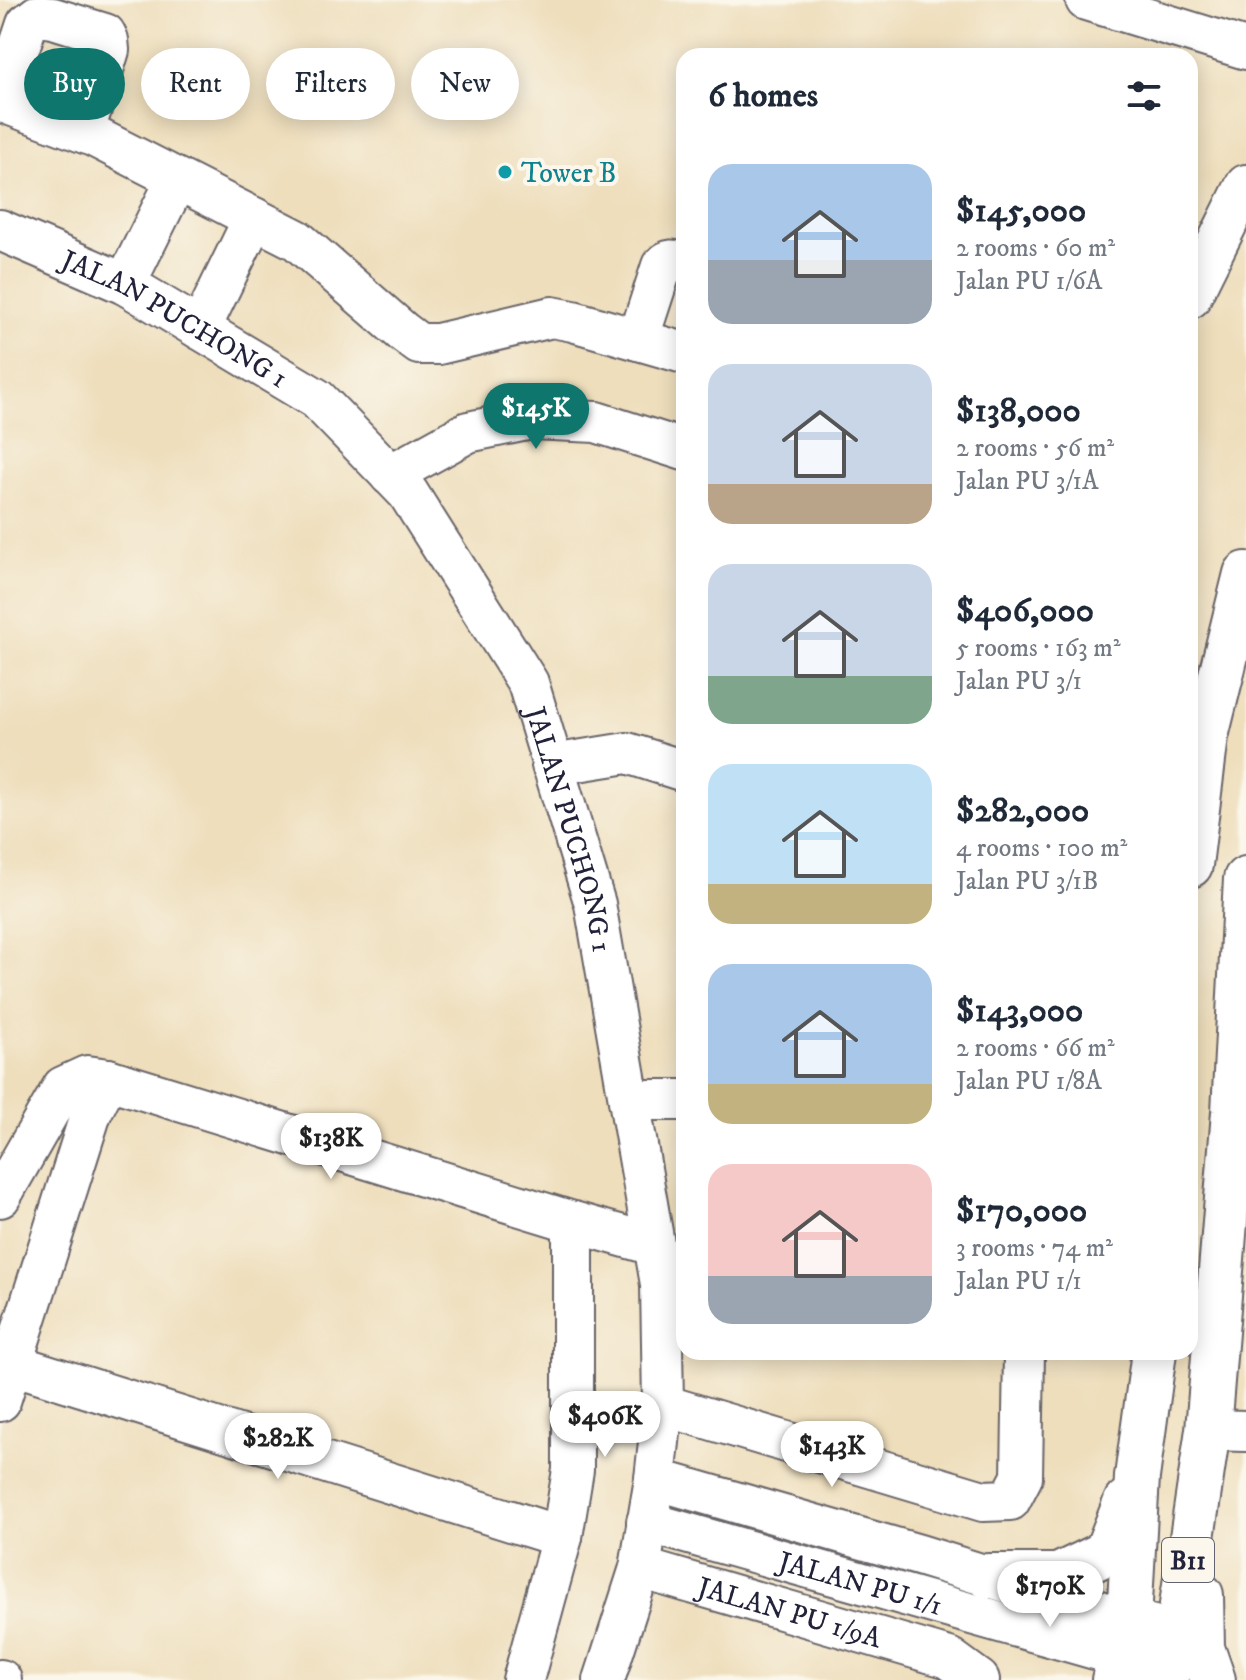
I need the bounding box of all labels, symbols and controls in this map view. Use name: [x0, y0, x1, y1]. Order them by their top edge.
chip: Buy: [24, 48, 125, 120]
chip: Rent: [141, 48, 250, 120]
chip: Filters: [266, 48, 395, 120]
chip: New: [411, 48, 519, 120]
icon: filters: [1122, 74, 1166, 118]
text: 6 homes: [708, 75, 818, 117]
place label: Tower B: [521, 156, 616, 191]
marker: Tower B: [496, 163, 514, 181]
text: $145,000: [956, 190, 1086, 232]
icon: home: [772, 196, 868, 292]
text: 2 rooms · 60 m²: [956, 232, 1115, 265]
street label: JALAN PUCHONG 1: [53, 242, 293, 396]
text: Jalan PU 1/6A: [956, 265, 1102, 298]
pin: $145K: [480, 383, 592, 451]
text: $138,000: [956, 390, 1081, 432]
text: $145K: [501, 392, 571, 425]
icon: home: [772, 396, 868, 492]
text: 2 rooms · 56 m²: [956, 432, 1114, 465]
text: Jalan PU 3/1A: [956, 465, 1099, 498]
text: $406,000: [956, 590, 1094, 632]
icon: home: [772, 596, 868, 692]
text: 5 rooms · 163 m²: [956, 632, 1121, 665]
text: Jalan PU 3/1: [956, 665, 1082, 698]
street label: JALAN PUCHONG 1: [516, 700, 619, 955]
text: $282,000: [956, 790, 1089, 832]
icon: home: [772, 796, 868, 892]
text: 4 rooms · 100 m²: [956, 832, 1127, 865]
text: Jalan PU 3/1B: [956, 865, 1098, 898]
text: $143,000: [956, 990, 1083, 1032]
icon: home: [772, 996, 868, 1092]
text: 2 rooms · 66 m²: [956, 1032, 1115, 1065]
text: Jalan PU 1/8A: [956, 1065, 1102, 1098]
pin: $138K: [275, 1113, 387, 1181]
text: $138K: [299, 1122, 363, 1155]
text: $170,000: [956, 1190, 1087, 1232]
icon: home: [772, 1196, 868, 1292]
text: 3 rooms · 74 m²: [956, 1232, 1113, 1265]
text: Jalan PU 1/1: [956, 1265, 1082, 1298]
pin: $406K: [549, 1391, 661, 1459]
text: $406K: [568, 1400, 642, 1433]
pin: $282K: [222, 1413, 334, 1481]
pin: $143K: [776, 1421, 888, 1489]
text: $282K: [242, 1422, 314, 1455]
text: $143K: [799, 1430, 865, 1463]
road number: B11: [1162, 1538, 1214, 1582]
street label: JALAN PU 1/1: [772, 1543, 946, 1624]
pin: $170K: [994, 1561, 1106, 1629]
street label: JALAN PU 1/9A: [690, 1569, 886, 1657]
text: $170K: [1015, 1570, 1085, 1603]

